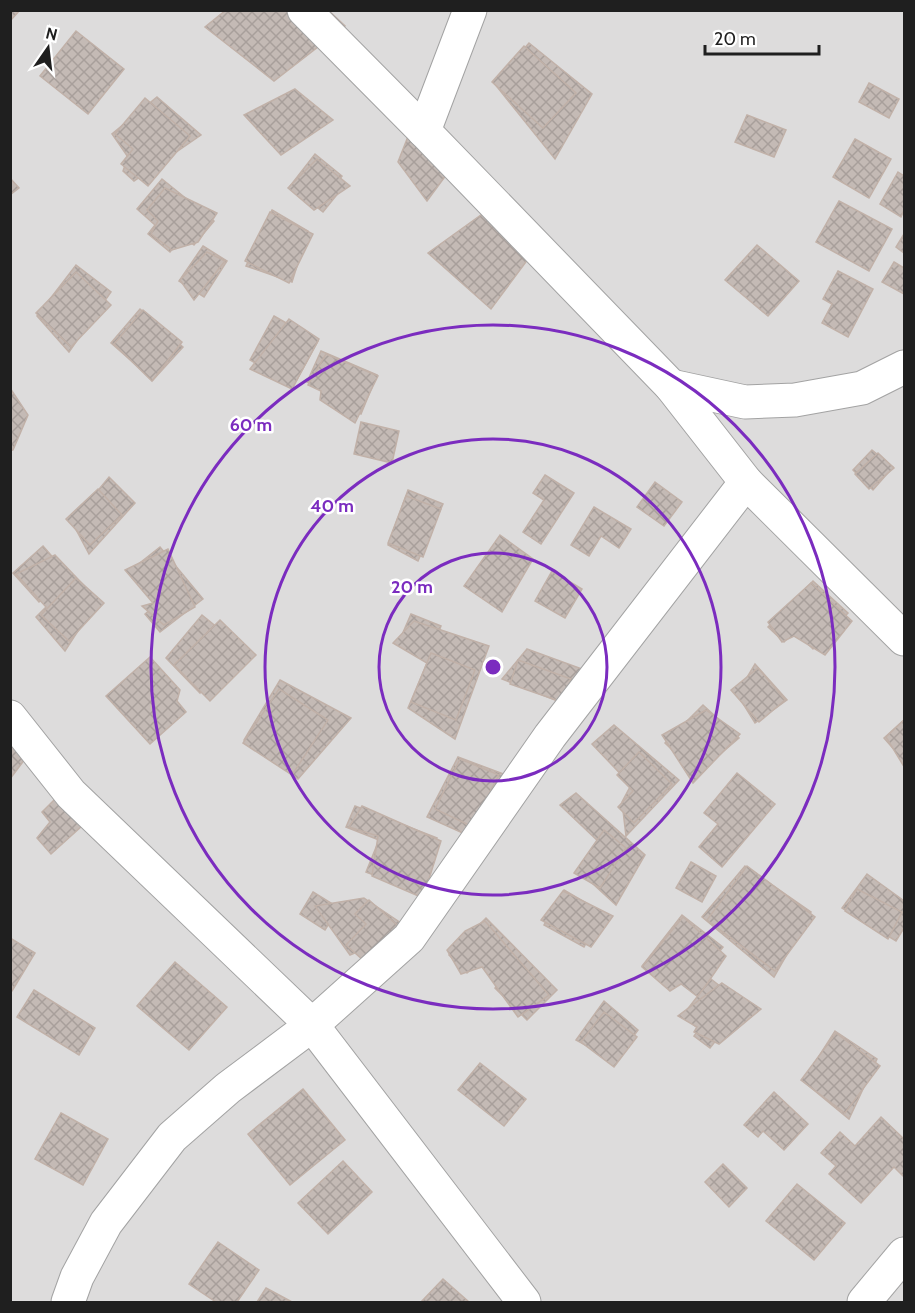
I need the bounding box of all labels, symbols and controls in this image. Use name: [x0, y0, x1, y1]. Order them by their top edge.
north arrow: [18, 18, 78, 78]
scale bar: [705, 18, 819, 56]
text: N: [44, 23, 59, 45]
text: 20 m: [714, 28, 756, 50]
text: 60 m: [230, 414, 272, 436]
text: 40 m: [310, 495, 354, 517]
text: 20 m: [391, 576, 433, 598]
centre of rings: [483, 657, 503, 677]

